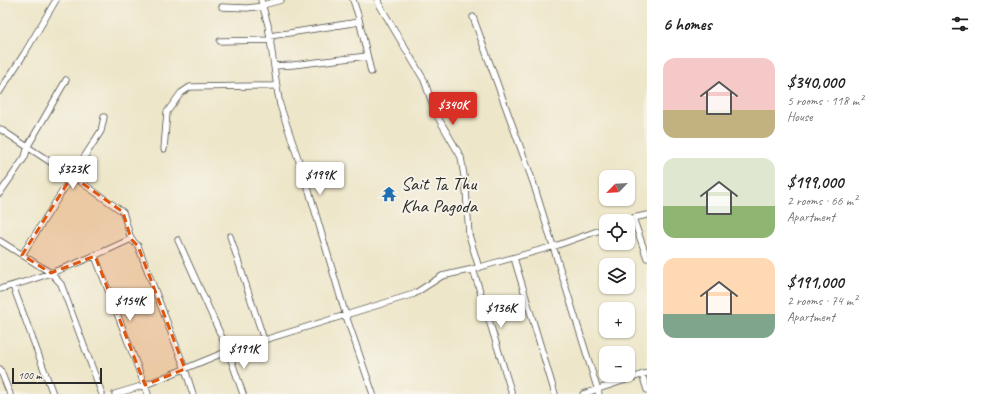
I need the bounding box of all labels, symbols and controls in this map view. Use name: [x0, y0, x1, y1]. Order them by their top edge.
icon: filters: [949, 13, 971, 35]
text: 6 homes: [663, 14, 711, 35]
text: $340,000: [787, 72, 844, 93]
icon: home: [695, 74, 743, 122]
pin: $340K: [425, 92, 481, 126]
text: 5 rooms · 118 m²: [787, 93, 863, 109]
text: $340K: [438, 97, 468, 113]
text: House: [787, 109, 812, 125]
pin: $323K: [45, 156, 101, 190]
text: $323K: [58, 161, 88, 177]
pin: $199K: [292, 162, 348, 196]
text: $199K: [305, 167, 335, 183]
north arrow: [599, 170, 635, 206]
map controls: [599, 170, 635, 382]
place label: Sait Ta Thu Kha Pagoda: [401, 172, 479, 218]
text: $199,000: [787, 172, 844, 193]
icon: home: [695, 174, 743, 222]
temple icon: Sait Ta Thu Kha Pagoda: [380, 185, 398, 203]
text: 2 rooms · 66 m²: [787, 193, 857, 209]
text: Apartment: [787, 209, 835, 225]
button: locate: [599, 214, 635, 250]
button: layers: [599, 258, 635, 294]
text: $191,000: [787, 272, 844, 293]
icon: home: [695, 274, 743, 322]
pin: $154K: [102, 288, 158, 322]
text: $154K: [115, 293, 145, 309]
text: 2 rooms · 74 m²: [787, 293, 857, 309]
pin: $136K: [473, 295, 529, 329]
text: $136K: [486, 300, 516, 316]
button: +: [599, 302, 635, 338]
text: Apartment: [787, 309, 835, 325]
pin: $191K: [216, 336, 272, 370]
text: $191K: [229, 341, 259, 357]
button: −: [599, 346, 635, 382]
scale bar: [12, 366, 102, 385]
text: 100 m: [18, 368, 42, 382]

